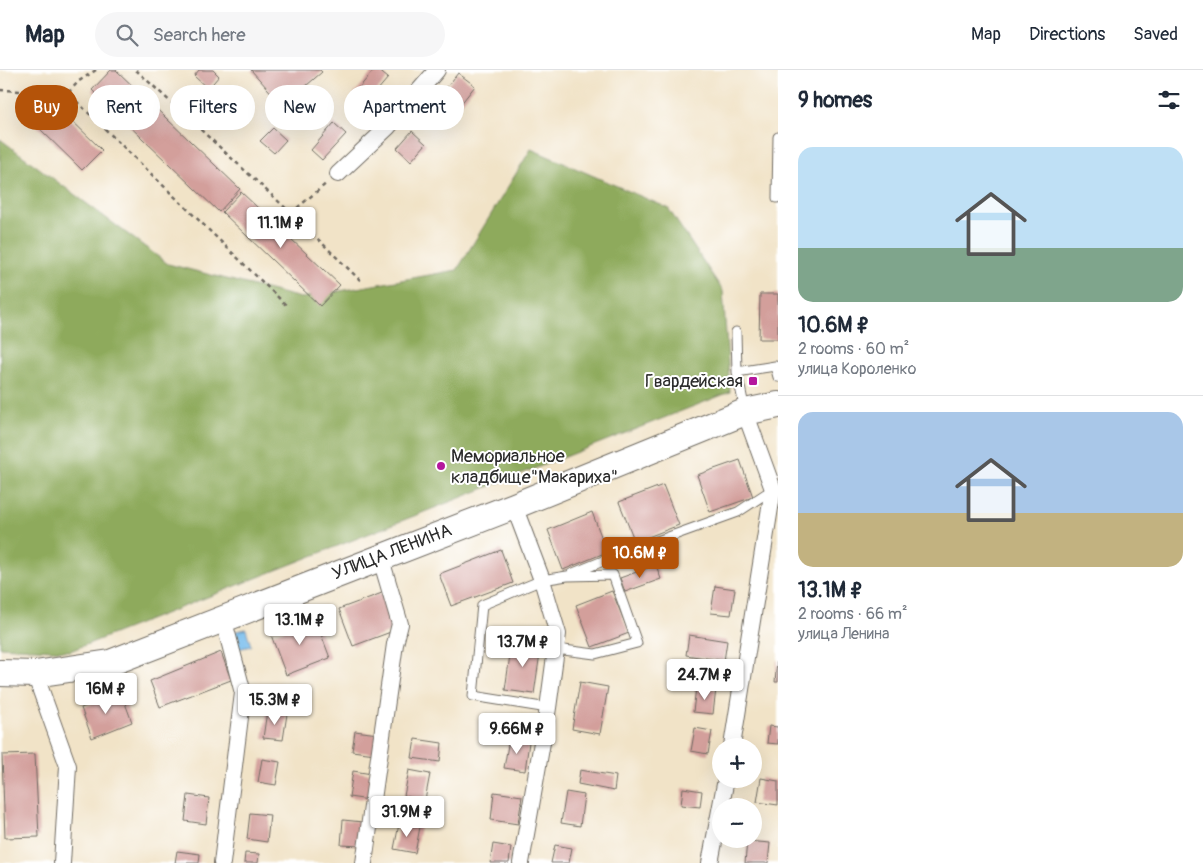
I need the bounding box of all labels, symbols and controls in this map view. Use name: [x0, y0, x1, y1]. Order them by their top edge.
search box: [95, 12, 445, 57]
text: Map: [25, 20, 65, 49]
icon: search: [113, 21, 141, 49]
text: Search here: [153, 23, 246, 47]
text: Map: [971, 23, 1001, 46]
text: Directions: [1029, 23, 1105, 46]
text: Saved: [1133, 23, 1178, 46]
chip: Buy: [15, 85, 78, 130]
chip: Rent: [88, 85, 160, 130]
chip: Filters: [170, 85, 255, 130]
chip: New: [265, 85, 334, 130]
chip: Apartment: [344, 85, 464, 130]
icon: filters: [1155, 86, 1183, 114]
text: 9 homes: [798, 87, 872, 114]
icon: home: [946, 179, 1036, 269]
pin: 11.1M ₽: [235, 206, 327, 249]
text: 11.1M ₽: [258, 213, 304, 233]
text: 10.6M ₽: [798, 312, 870, 339]
text: 2 rooms · 60 m²: [798, 339, 909, 359]
text: улица Короленко: [798, 359, 916, 379]
place label: Гвардейская: [645, 370, 743, 393]
marker: Гвардейская: [747, 375, 759, 387]
place label: Мемориальное кладбище"Макариха": [451, 445, 618, 489]
icon: home: [946, 445, 1036, 535]
marker: Мемориальное кладбище"Макариха": [435, 460, 447, 472]
street label: УЛИЦА ЛЕНИНА: [329, 519, 455, 585]
pin: 10.6M ₽: [594, 536, 686, 579]
text: 10.6M ₽: [613, 543, 667, 563]
text: 13.1M ₽: [798, 577, 863, 604]
pin: 13.1M ₽: [254, 604, 346, 646]
text: 2 rooms · 66 m²: [798, 604, 908, 624]
text: 13.1M ₽: [275, 610, 325, 630]
text: улица Ленина: [798, 624, 889, 644]
pin: 13.7M ₽: [477, 626, 569, 668]
text: 13.7M ₽: [497, 632, 549, 652]
pin: 24.7M ₽: [659, 658, 751, 701]
text: 24.7M ₽: [678, 665, 732, 685]
pin: 16M ₽: [71, 672, 141, 715]
text: 16M ₽: [86, 679, 126, 699]
pin: 15.3M ₽: [229, 684, 321, 726]
text: 15.3M ₽: [249, 690, 301, 710]
pin: 9.66M ₽: [471, 712, 563, 755]
text: 9.66M ₽: [490, 719, 544, 739]
map controls: [712, 738, 762, 848]
button: +: [712, 738, 762, 788]
pin: 31.9M ₽: [361, 796, 453, 838]
button: −: [712, 798, 762, 848]
text: 31.9M ₽: [381, 802, 433, 822]

